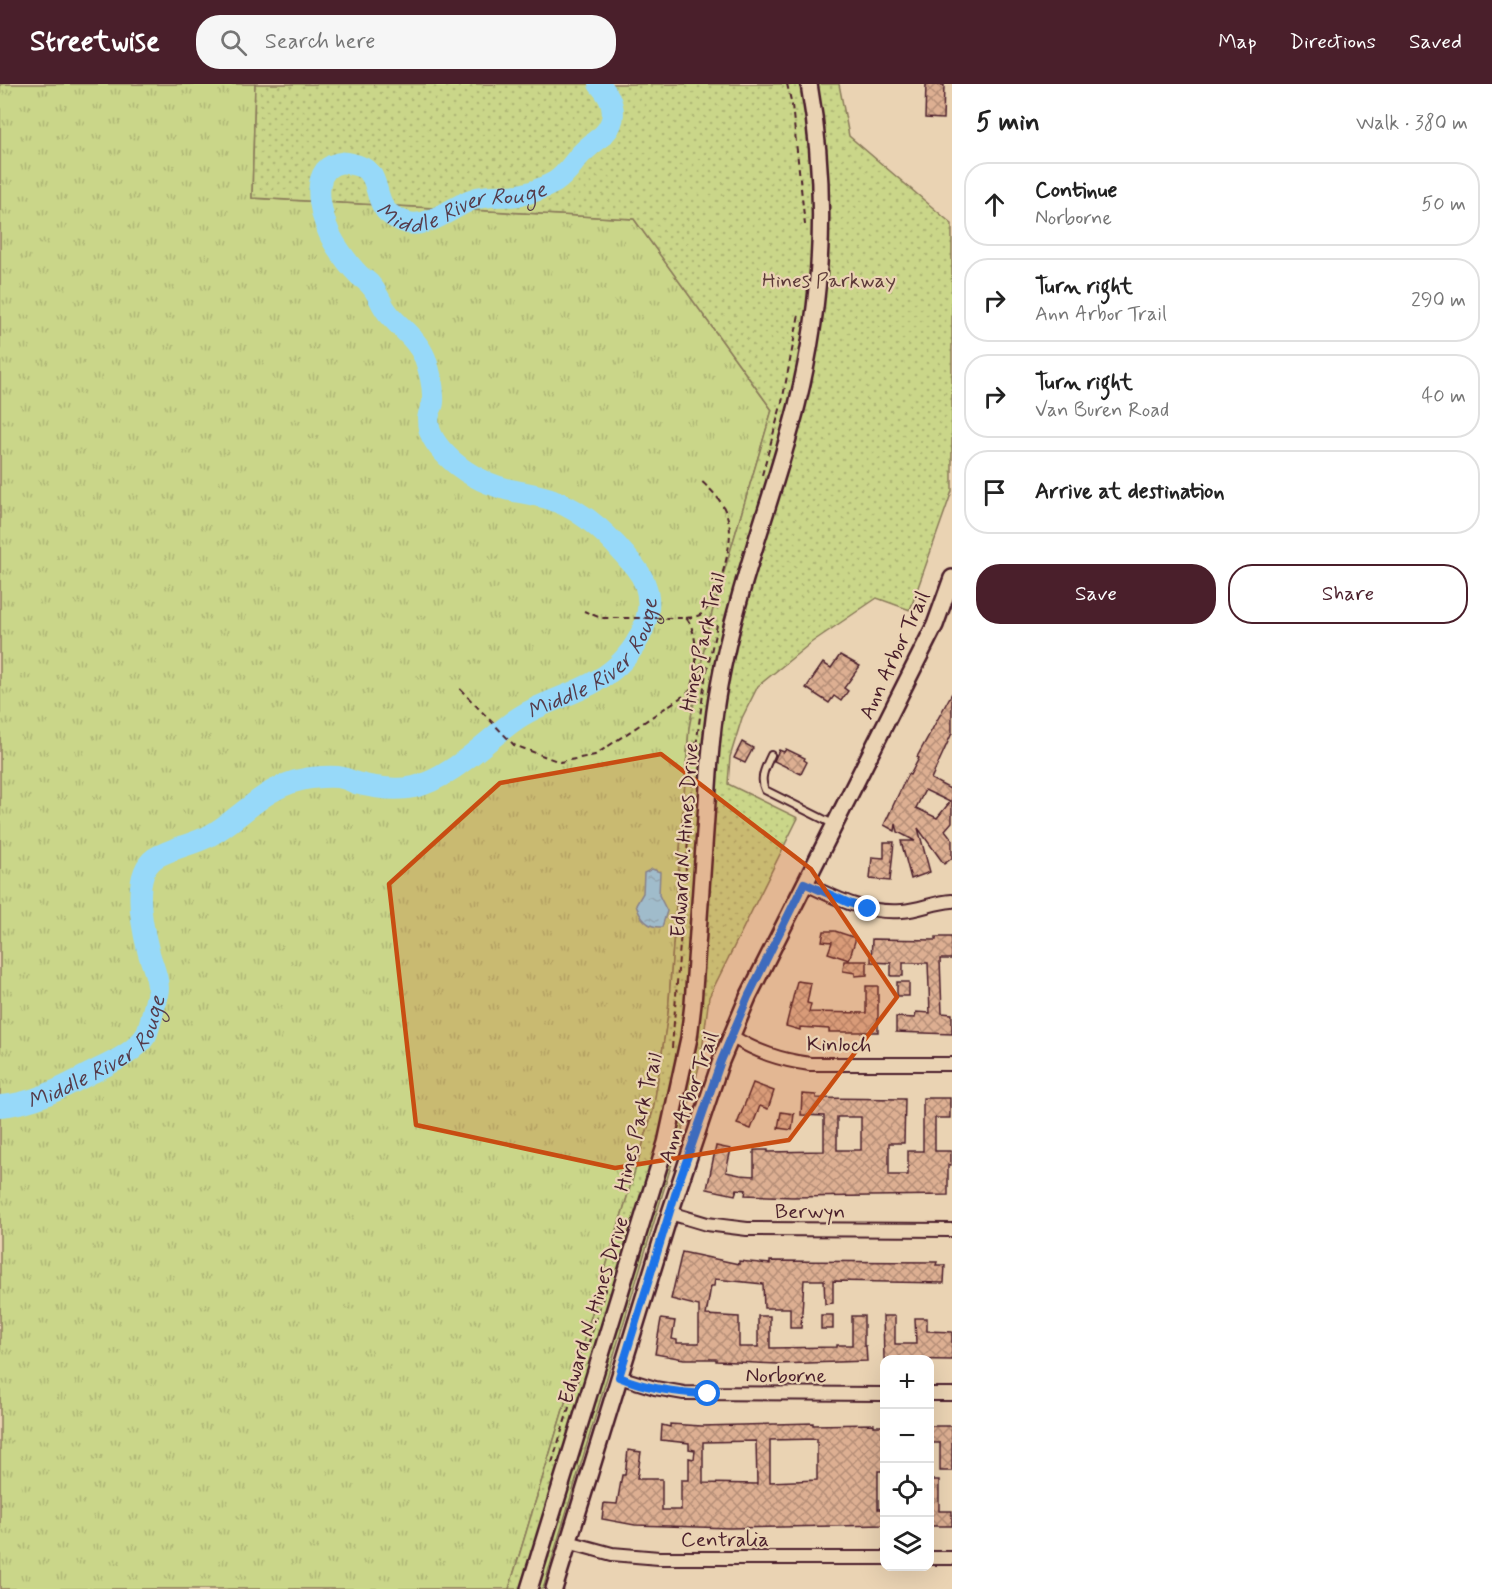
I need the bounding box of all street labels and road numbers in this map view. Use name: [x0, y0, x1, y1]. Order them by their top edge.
street label: Hines Park Trail: [673, 570, 733, 714]
street label: Ann Arbor Trail: [853, 587, 937, 724]
street label: Edward N. Hines Drive: [664, 742, 706, 938]
street label: Ann Arbor Trail: [652, 1027, 726, 1167]
street label: Kinloch: [806, 1030, 872, 1060]
street label: Hines Park Trail: [608, 1050, 670, 1194]
street label: Berwyn: [775, 1198, 845, 1226]
street label: Edward N. Hines Drive: [552, 1213, 636, 1408]
street label: Norborne: [746, 1362, 827, 1390]
street label: Centralia: [681, 1526, 769, 1554]

